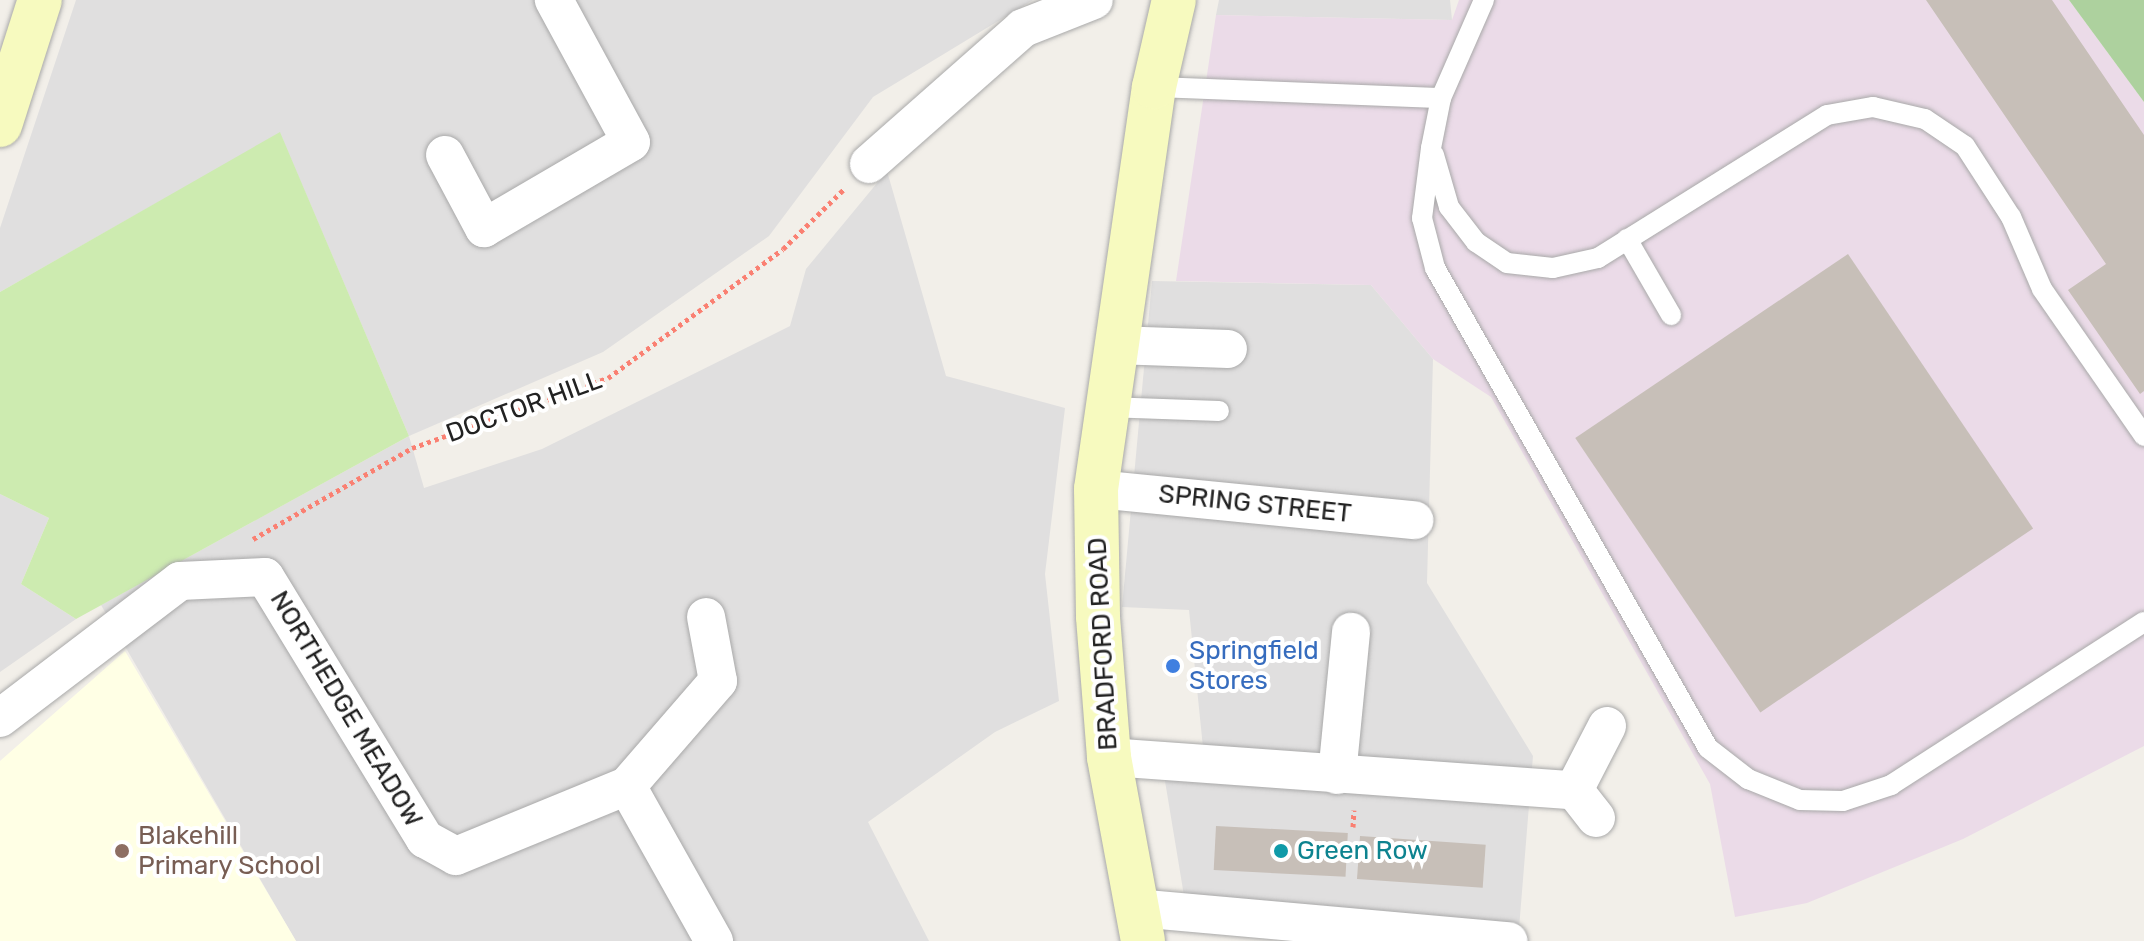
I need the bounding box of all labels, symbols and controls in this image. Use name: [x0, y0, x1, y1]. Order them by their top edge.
street label: DOCTOR HILL: [442, 364, 606, 450]
street label: SPRING STREET: [1157, 478, 1353, 530]
street label: BRADFORD ROAD: [1082, 537, 1124, 751]
street label: NORTHEDGE MEADOW: [263, 585, 429, 833]
place label: Springfield Stores: [1189, 635, 1319, 696]
marker: Springfield Stores: [1164, 657, 1182, 675]
place label: Blakehill Primary School: [138, 820, 321, 882]
place label: Green Row: [1297, 835, 1428, 867]
marker: Blakehill Primary School: [113, 842, 131, 860]
marker: Green Row: [1272, 842, 1290, 860]

